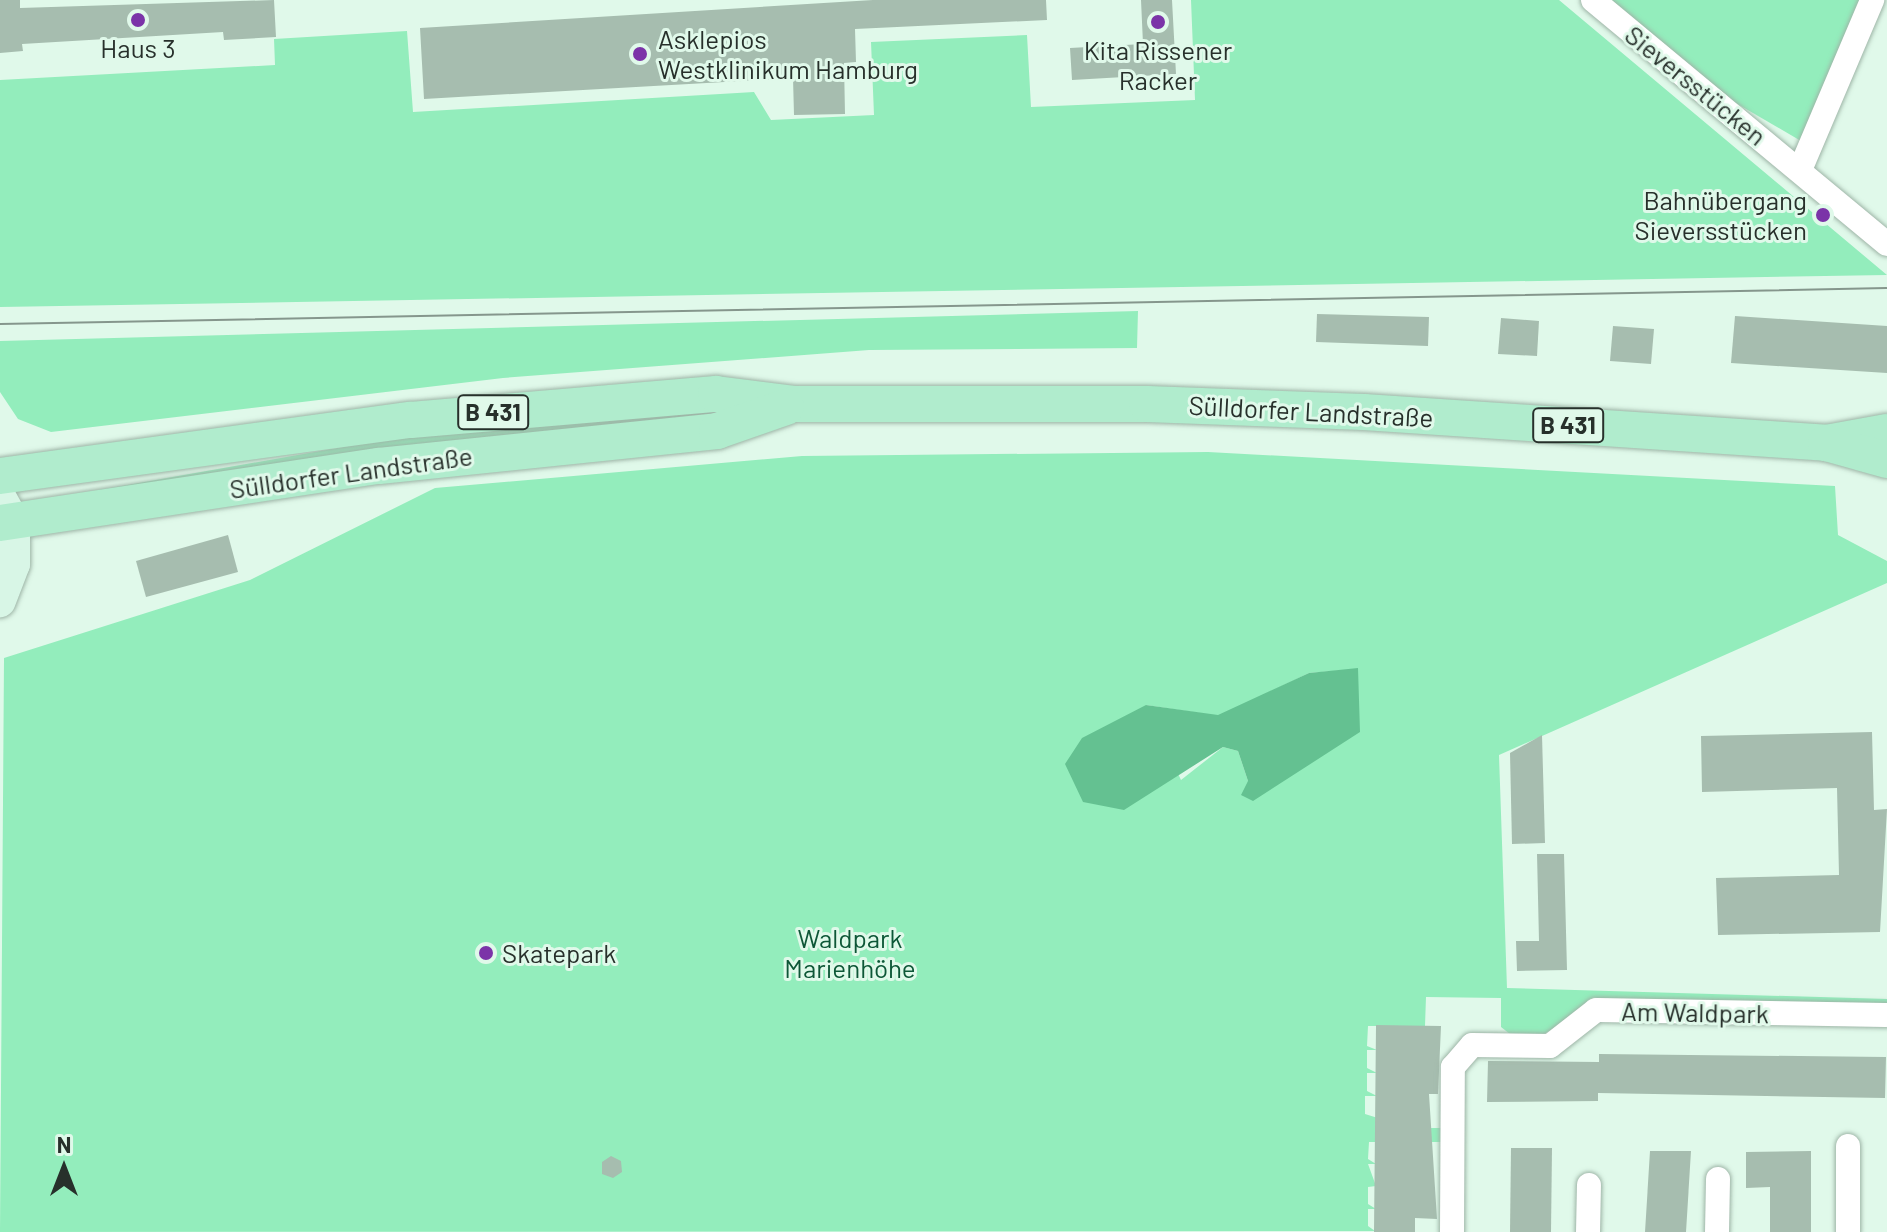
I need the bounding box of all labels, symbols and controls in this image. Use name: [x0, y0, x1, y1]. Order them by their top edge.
marker: Haus 3: [129, 11, 147, 29]
marker: Kita Rissener Racker: [1149, 13, 1167, 31]
street label: Sieversstücken: [1619, 19, 1773, 151]
place label: Asklepios Westklinikum Hamburg: [658, 23, 918, 84]
place label: Haus 3: [100, 32, 176, 64]
place label: Kita Rissener Racker: [1084, 34, 1232, 96]
marker: Asklepios Westklinikum Hamburg: [629, 43, 651, 65]
place label: Bahnübergang Sieversstücken: [1635, 184, 1807, 246]
marker: Bahnübergang Sieversstücken: [1814, 206, 1832, 224]
street label: Sülldorfer Landstraße: [1188, 389, 1434, 433]
road number: B 431: [457, 392, 529, 432]
road number: B 431: [1532, 405, 1604, 445]
street label: Sülldorfer Landstraße: [228, 440, 474, 504]
park label: Waldpark Marienhöhe: [784, 922, 916, 984]
place label: Skatepark: [502, 937, 616, 969]
marker: Skatepark: [477, 944, 495, 962]
street label: Am Waldpark: [1621, 995, 1769, 1029]
north arrow: [24, 1128, 104, 1208]
text: N: [57, 1131, 71, 1157]

